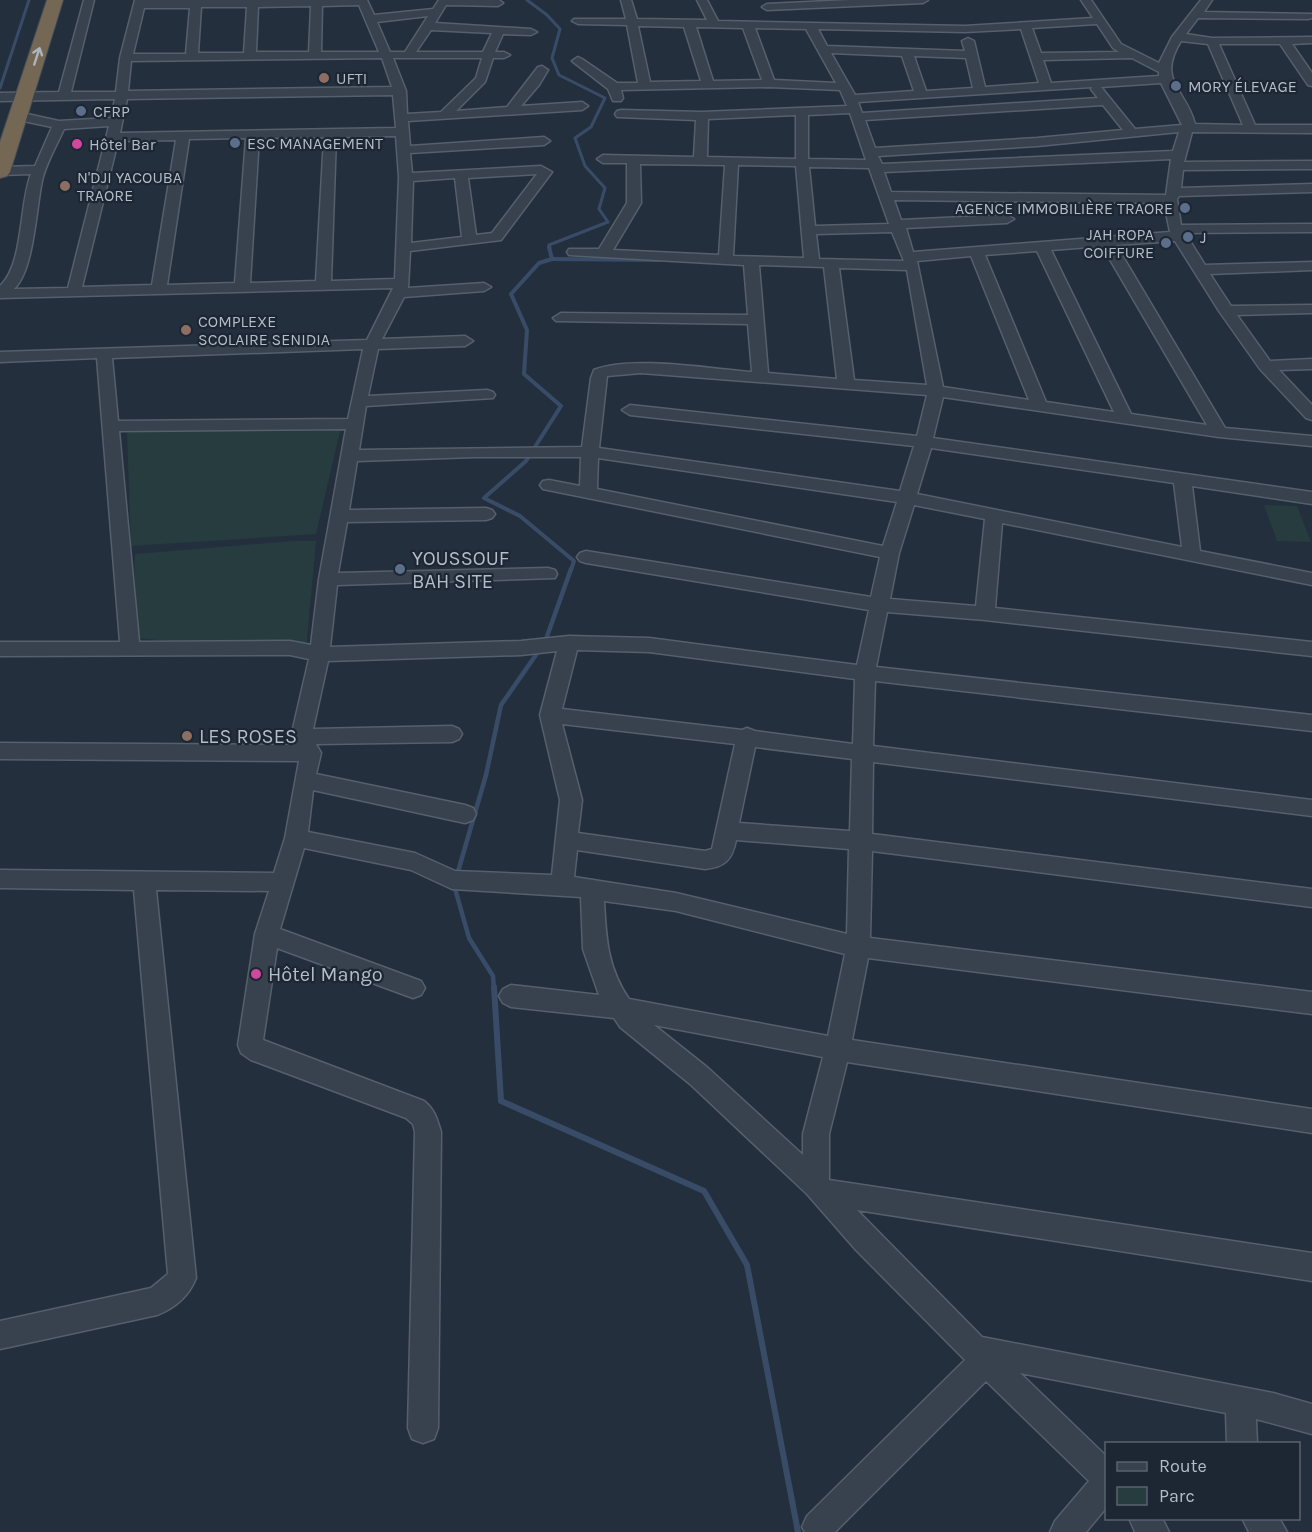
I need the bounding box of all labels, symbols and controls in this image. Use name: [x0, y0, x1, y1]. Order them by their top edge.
one-way arrow: [32, 47, 43, 66]
place label: UFTI: [336, 69, 367, 88]
marker: UFTI: [317, 71, 331, 85]
place label: MORY ÉLEVAGE: [1188, 77, 1297, 96]
marker: MORY ÉLEVAGE: [1169, 79, 1183, 93]
place label: CFRP: [93, 102, 130, 121]
marker: CFRP: [74, 104, 88, 118]
place label: ESC MANAGEMENT: [247, 134, 383, 153]
place label: Hôtel Bar: [89, 135, 156, 154]
marker: ESC MANAGEMENT: [228, 136, 242, 150]
marker: Hôtel Bar: [70, 137, 84, 151]
place label: N'DJI YACOUBA TRAORE: [77, 168, 182, 205]
marker: N'DJI YACOUBA TRAORE: [58, 179, 72, 193]
place label: AGENCE IMMOBILIÈRE TRAORE: [955, 199, 1173, 218]
marker: AGENCE IMMOBILIÈRE TRAORE: [1178, 201, 1192, 215]
place label: JAH ROPA COIFFURE: [1083, 225, 1154, 262]
place label: J: [1200, 228, 1206, 247]
marker: J: [1181, 230, 1195, 244]
marker: JAH ROPA COIFFURE: [1159, 236, 1173, 250]
place label: COMPLEXE SCOLAIRE SENIDIA: [198, 312, 330, 349]
marker: COMPLEXE SCOLAIRE SENIDIA: [179, 323, 193, 337]
place label: YOUSSOUF BAH SITE: [412, 547, 509, 593]
marker: YOUSSOUF BAH SITE: [393, 562, 407, 576]
place label: LES ROSES: [199, 725, 297, 748]
marker: LES ROSES: [180, 729, 194, 743]
place label: Hôtel Mango: [268, 963, 383, 986]
marker: Hôtel Mango: [249, 967, 263, 981]
legend: [1105, 1442, 1300, 1520]
text: Route: [1159, 1455, 1207, 1477]
text: Parc: [1159, 1485, 1195, 1507]

